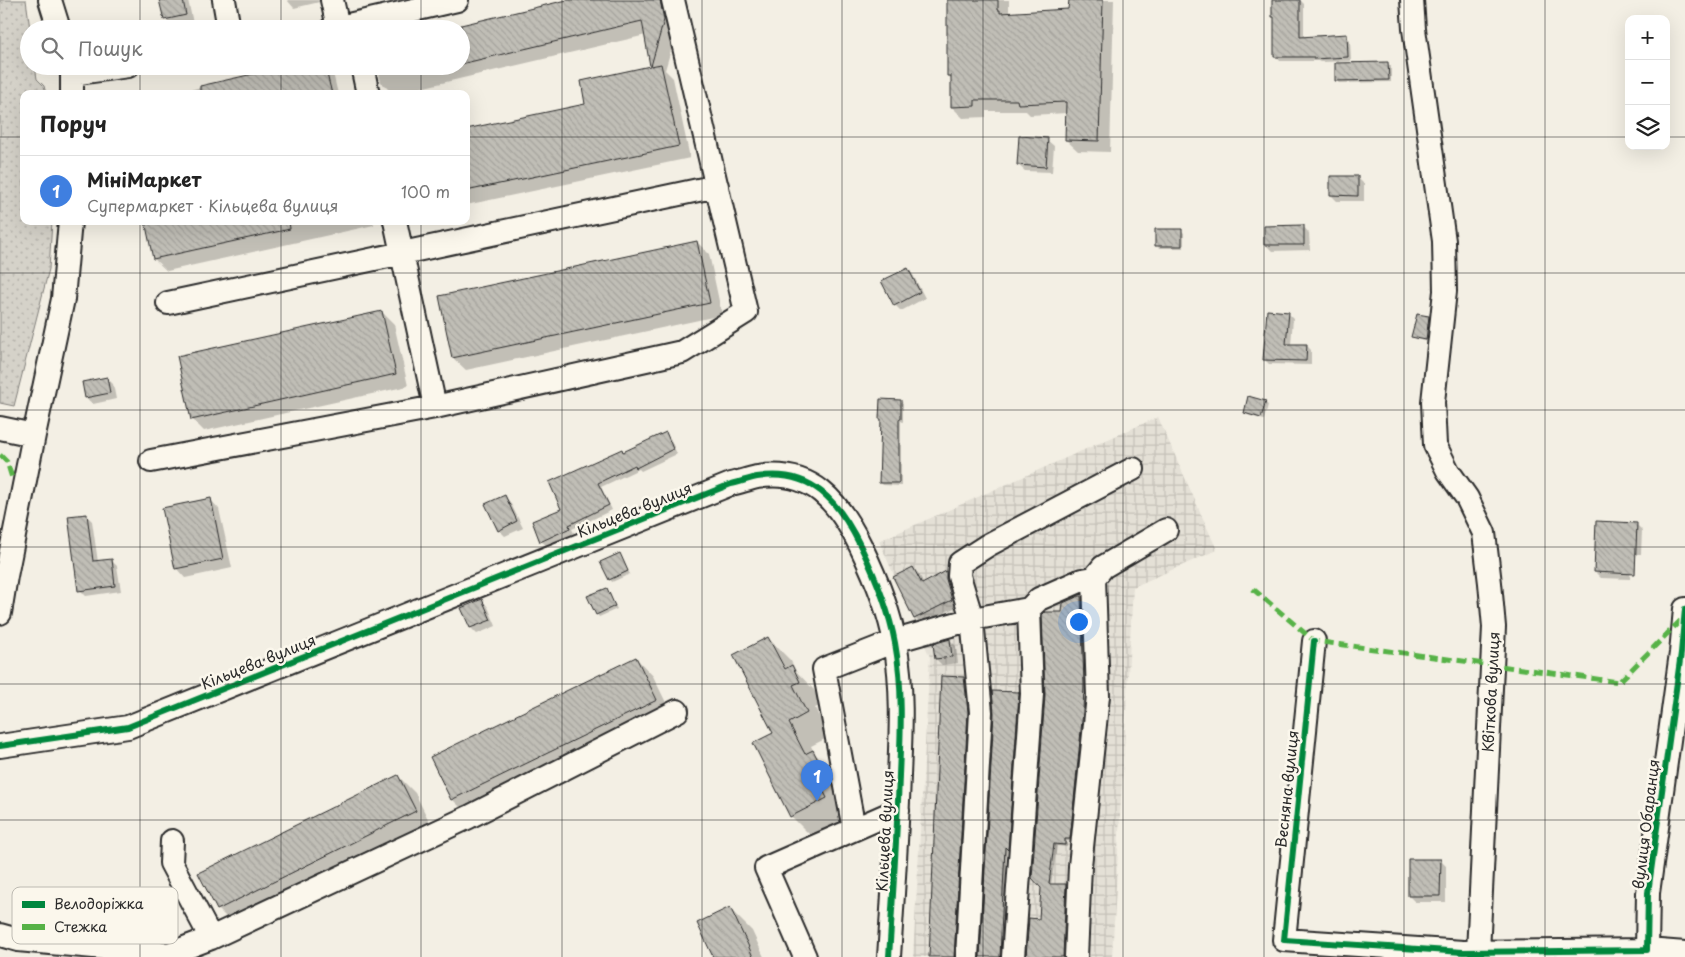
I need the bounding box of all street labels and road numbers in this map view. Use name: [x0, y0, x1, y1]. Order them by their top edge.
street label: Кільцева вулиця: [573, 475, 695, 543]
street label: Кільцева вулиця: [197, 627, 319, 695]
street label: Квіткова вулиця: [1475, 631, 1505, 753]
street label: Весняна вулиця: [1268, 729, 1304, 849]
street label: вулиця Обаранця: [1626, 758, 1664, 890]
street label: Кільцева вулиця: [869, 769, 899, 893]

